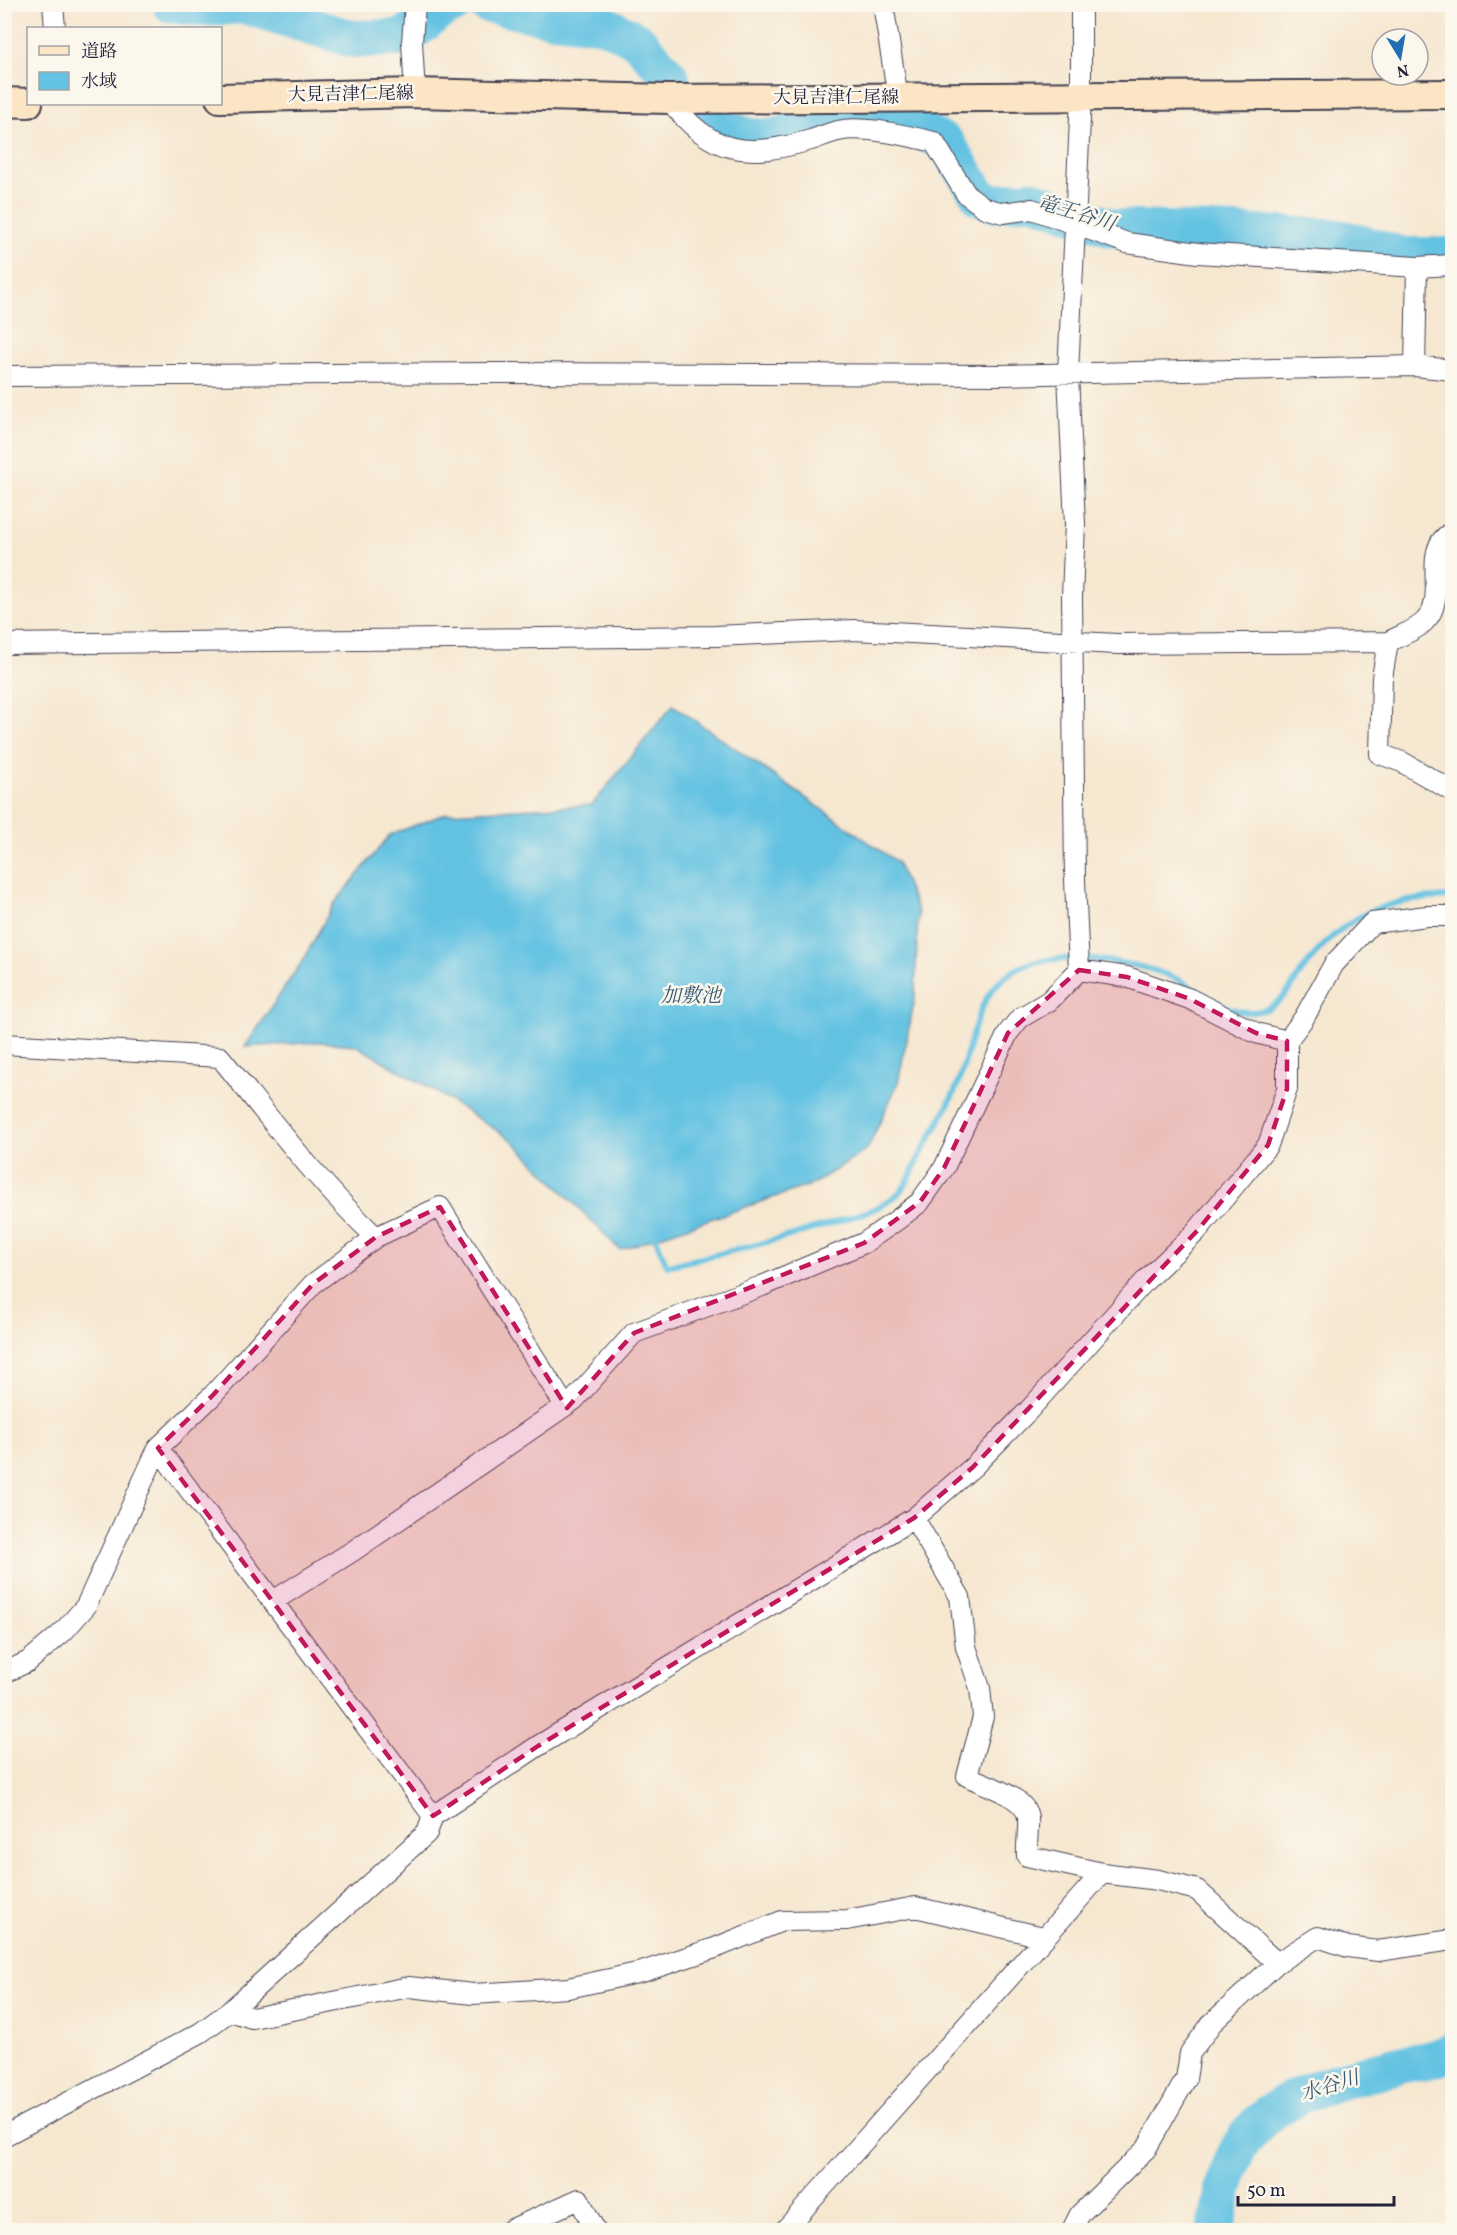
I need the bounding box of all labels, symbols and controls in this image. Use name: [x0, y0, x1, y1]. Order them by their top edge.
legend: [27, 27, 222, 105]
north arrow: [1370, 27, 1430, 87]
text: 道路: [81, 40, 117, 65]
text: N: [1394, 58, 1410, 82]
text: 水域: [81, 70, 117, 95]
street label: 大見吉津仁尾線: [288, 81, 414, 109]
street label: 大見吉津仁尾線: [773, 86, 899, 111]
water label: 竜王谷川: [1034, 189, 1120, 240]
water label: 加敷池: [661, 983, 723, 1011]
water label: 水谷川: [1297, 2064, 1365, 2109]
scale bar: [1238, 2169, 1394, 2207]
text: 50 m: [1247, 2179, 1286, 2204]

